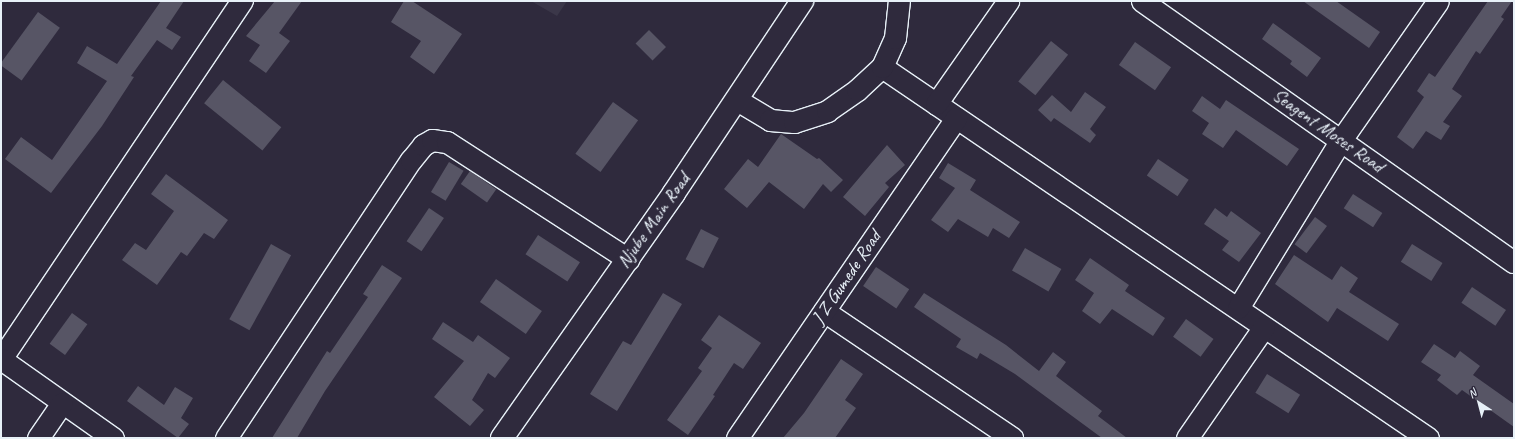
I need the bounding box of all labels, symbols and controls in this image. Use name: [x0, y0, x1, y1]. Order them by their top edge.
street label: Seagent Moses Road: [1268, 84, 1388, 178]
street label: Njube Main Road: [613, 169, 695, 273]
street label: J Z Gumede Road: [807, 227, 887, 329]
north arrow: [1459, 383, 1499, 423]
text: N: [1465, 386, 1479, 401]

